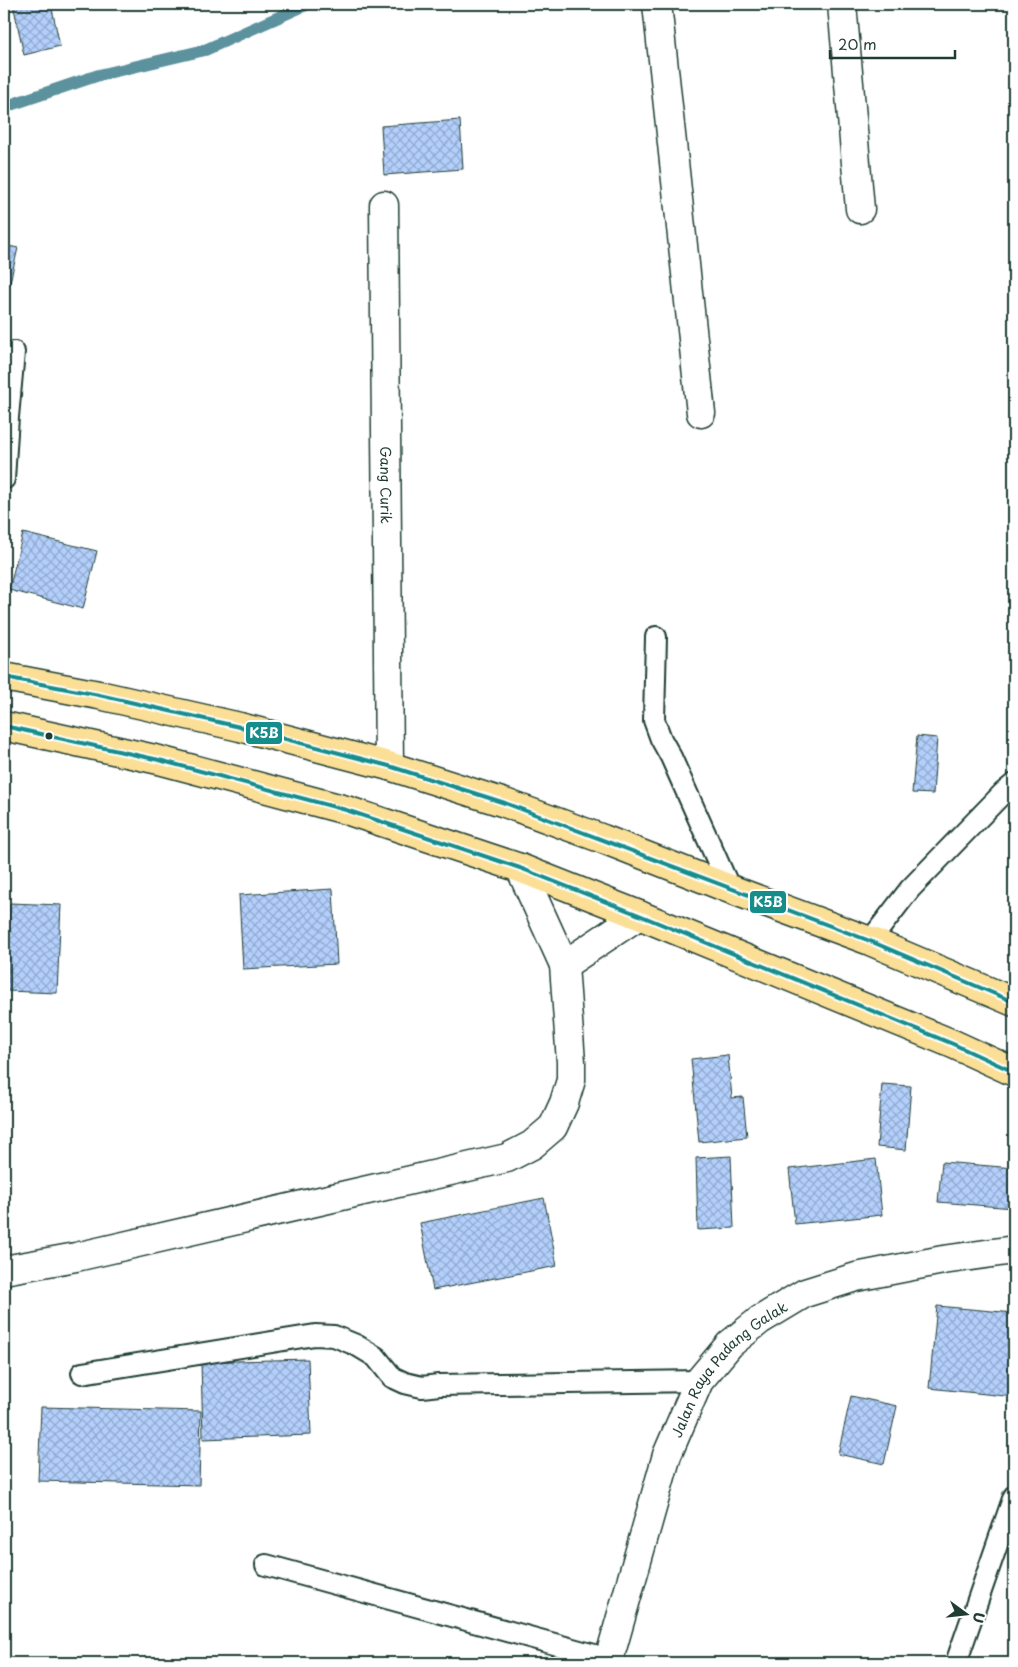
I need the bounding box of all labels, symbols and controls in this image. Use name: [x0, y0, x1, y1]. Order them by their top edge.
scale bar: [830, 28, 956, 60]
text: 20 m: [838, 32, 877, 55]
street label: Gang Curik: [376, 446, 397, 524]
line badge: K5B: [245, 721, 283, 745]
text: K5B: [249, 722, 279, 743]
unlabelled marker: [44, 731, 54, 741]
line badge: K5B: [749, 890, 787, 914]
text: K5B: [753, 891, 783, 912]
street label: Jalan Raya Padang Galak: [665, 1295, 791, 1440]
north arrow: [940, 1590, 990, 1640]
text: U: [968, 1610, 991, 1625]

